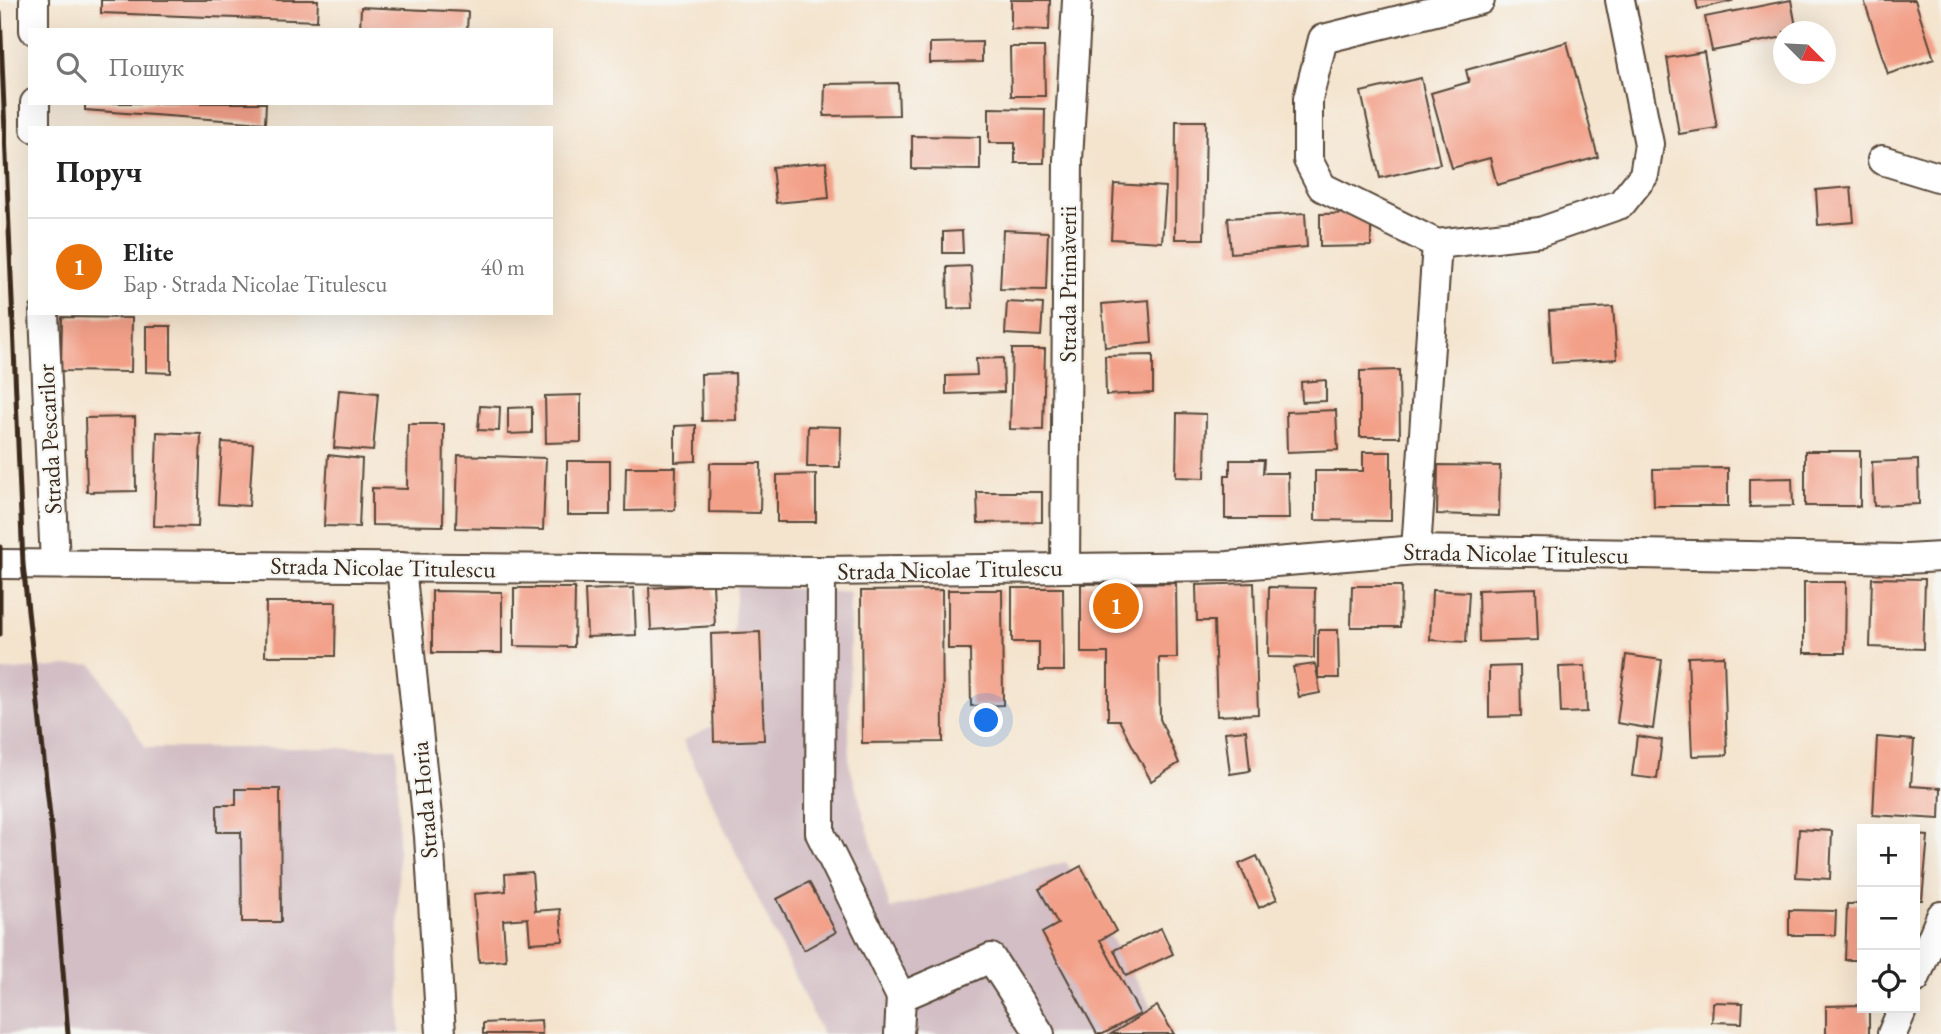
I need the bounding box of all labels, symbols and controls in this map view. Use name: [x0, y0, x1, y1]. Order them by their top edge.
north arrow: [1773, 21, 1836, 84]
search box: [28, 28, 553, 105]
icon: search: [52, 48, 90, 86]
text: Пошук: [108, 50, 184, 84]
text: Поруч: [56, 152, 142, 191]
street label: Strada Primăverii: [1052, 206, 1083, 362]
text: Elite: [123, 235, 174, 269]
text: 1: [73, 252, 85, 282]
text: 40 m: [480, 252, 525, 282]
text: Бар · Strada Nicolae Titulescu: [123, 269, 387, 299]
street label: Strada Pescarilor: [30, 363, 68, 515]
street label: Strada Nicolae Titulescu: [1403, 536, 1629, 570]
street label: Strada Nicolae Titulescu: [270, 550, 496, 584]
street label: Strada Nicolae Titulescu: [837, 552, 1063, 586]
pin: 1: [1093, 580, 1139, 632]
your location: [969, 703, 1003, 737]
street label: Strada Horia: [403, 740, 445, 860]
map controls: [1857, 824, 1920, 1013]
button: +: [1857, 824, 1920, 887]
button: −: [1857, 887, 1920, 950]
button: locate: [1857, 950, 1920, 1013]

